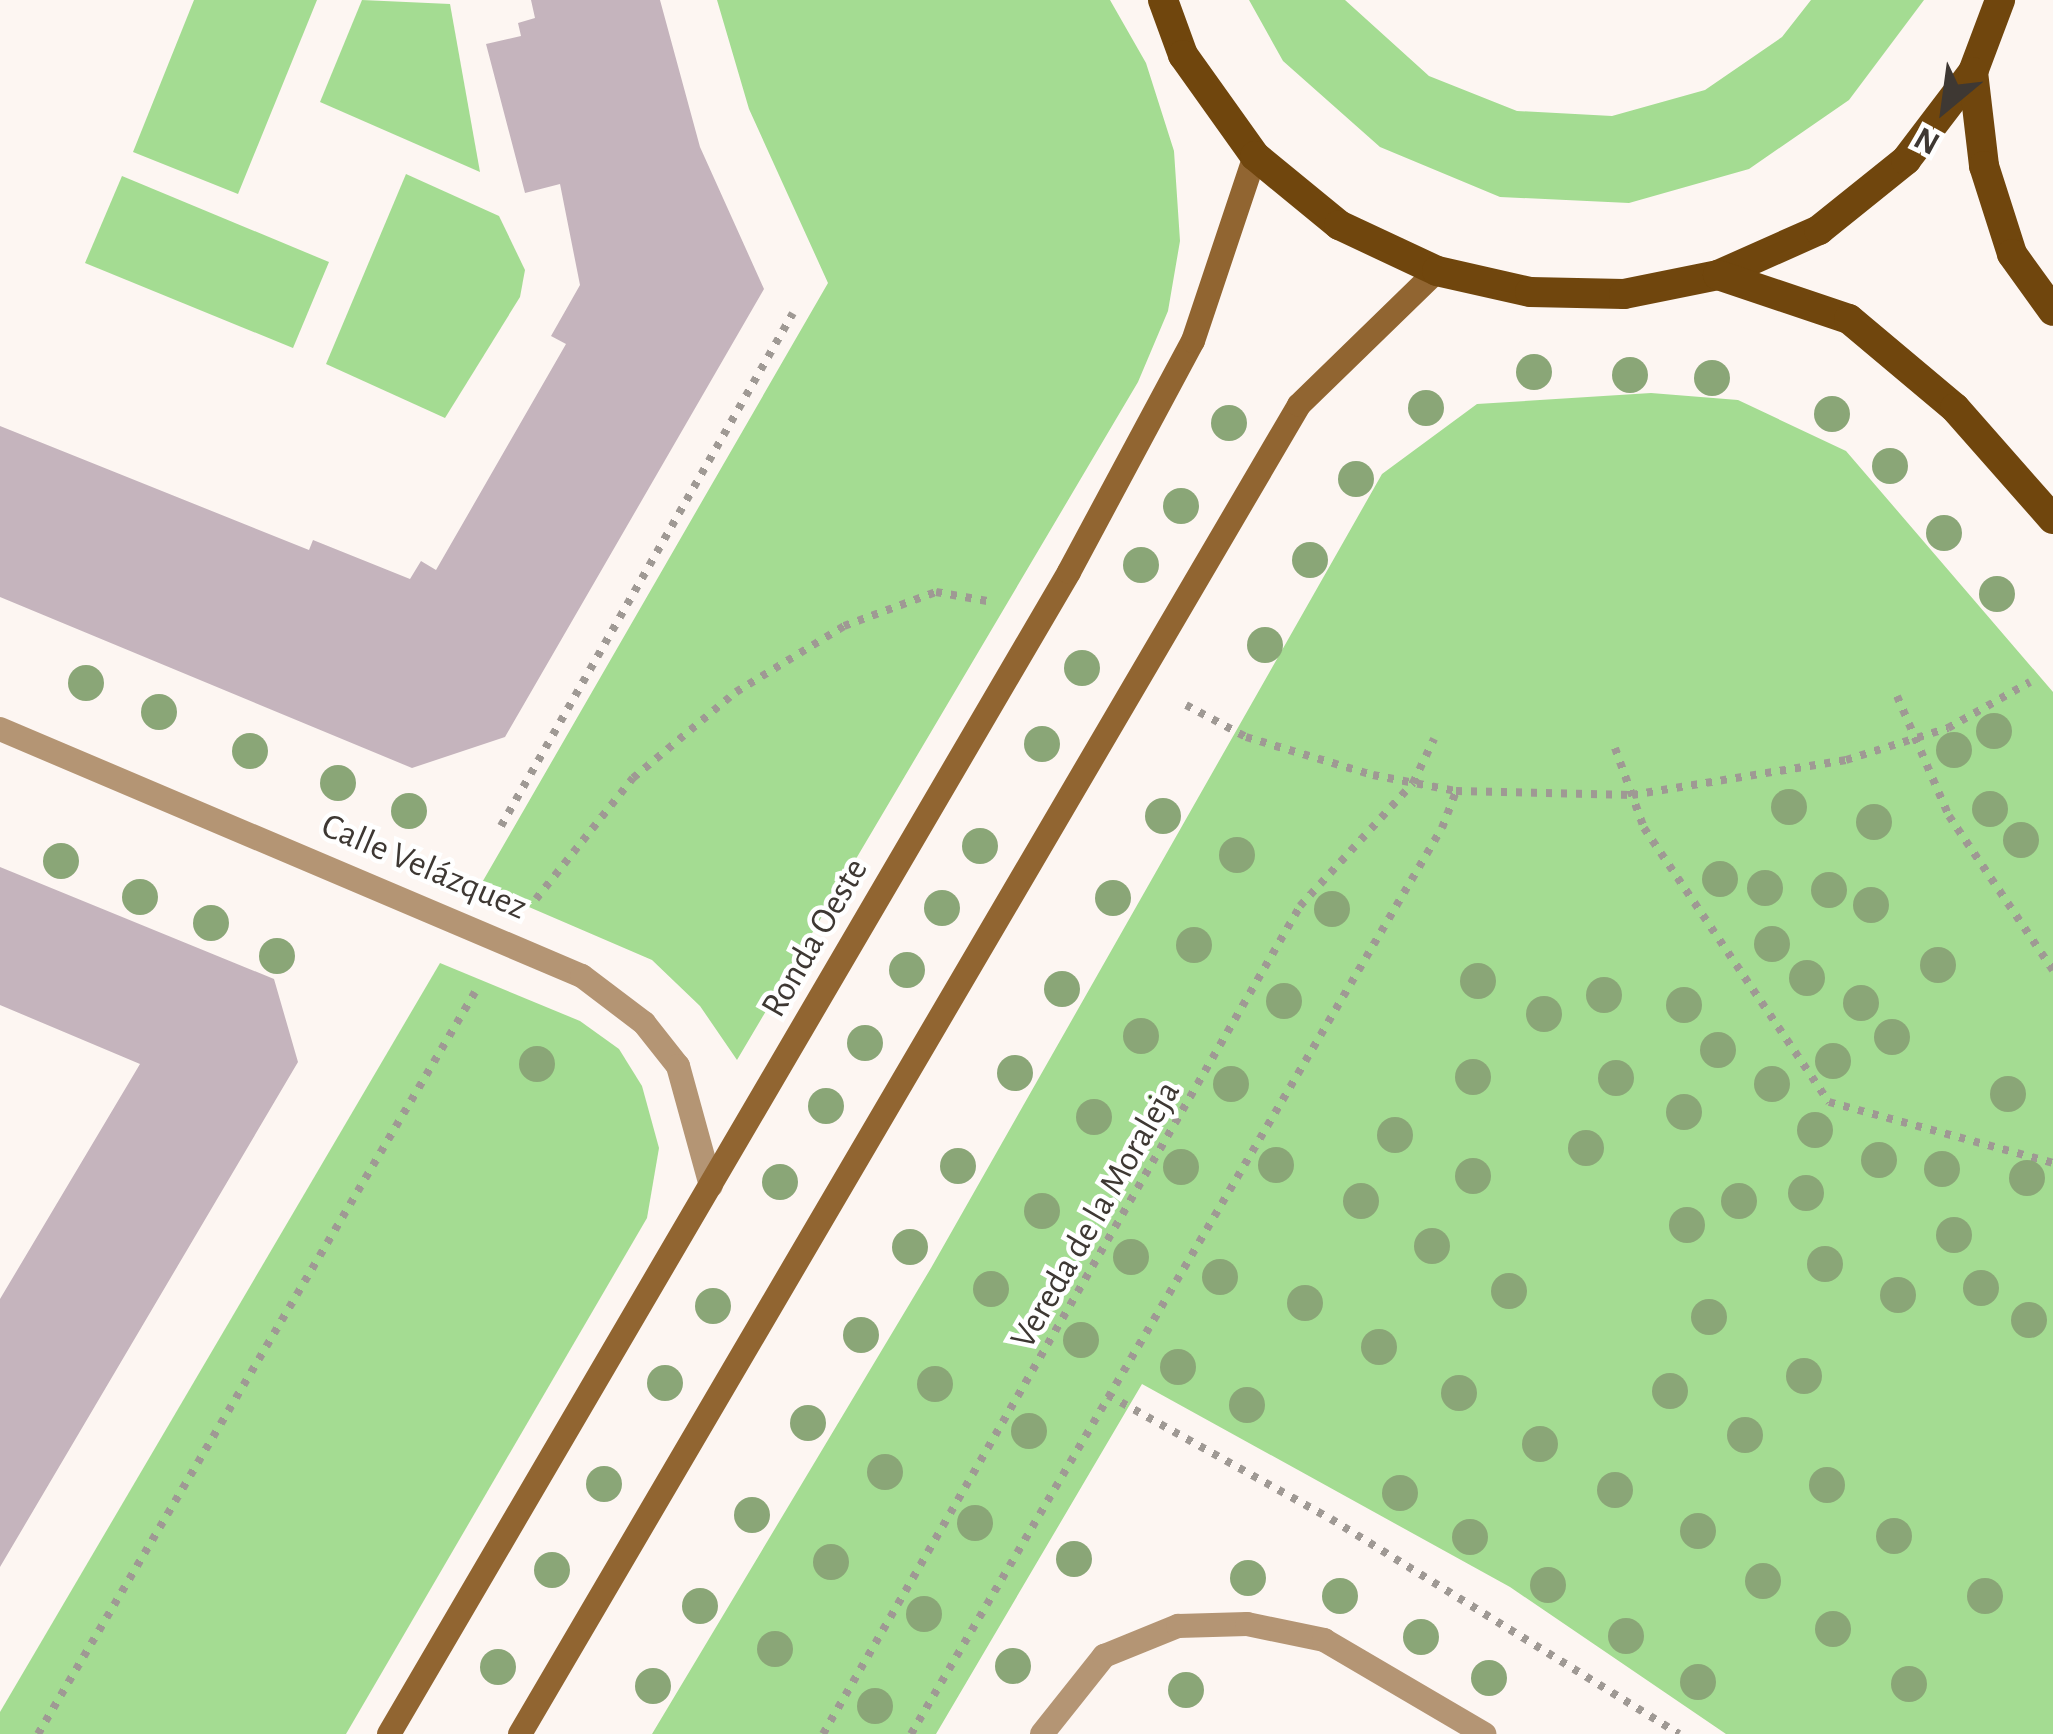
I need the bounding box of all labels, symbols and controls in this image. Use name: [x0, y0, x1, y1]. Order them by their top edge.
north arrow: [1885, 48, 2005, 168]
text: N: [1909, 120, 1945, 160]
street label: Calle Velázquez: [315, 804, 533, 930]
street label: Ronda Oeste: [752, 851, 878, 1025]
street label: Vereda de la Moraleja: [1002, 1073, 1190, 1357]

